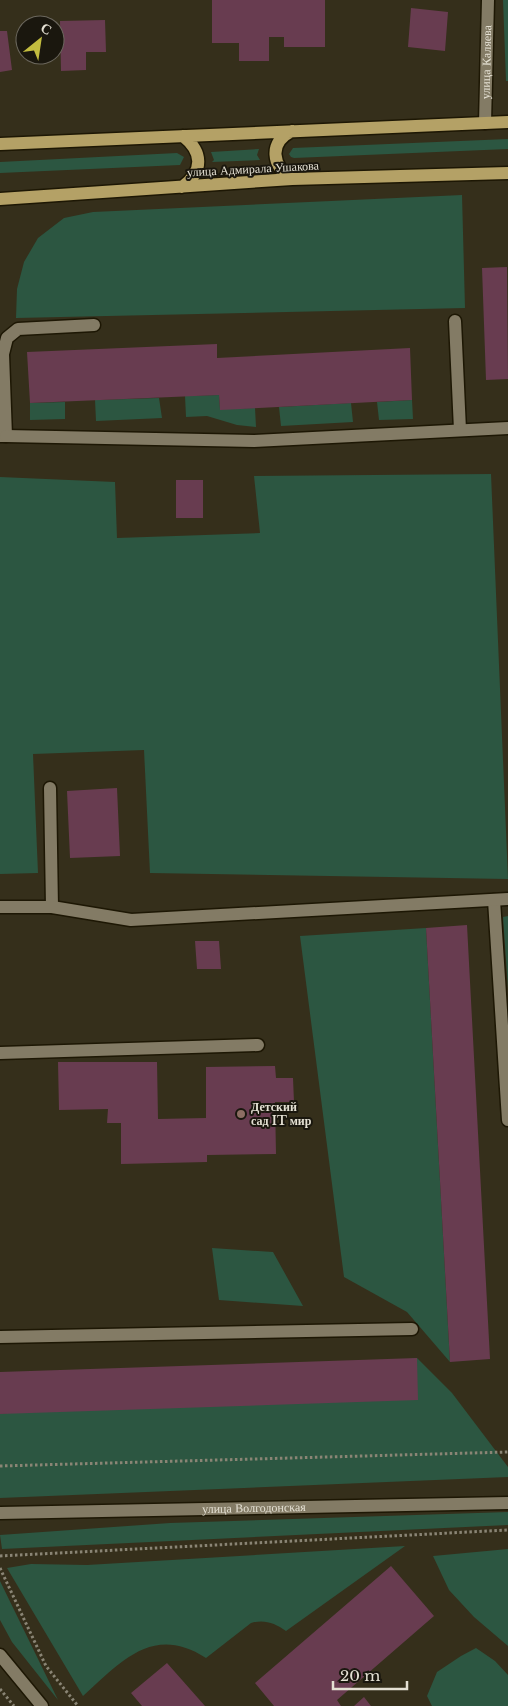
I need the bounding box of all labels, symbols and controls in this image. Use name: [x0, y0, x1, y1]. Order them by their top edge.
north arrow: [15, 15, 65, 65]
text: С: [38, 18, 55, 39]
street label: улица Каляева: [478, 24, 494, 99]
street label: улица Адмирала Ушакова: [187, 158, 320, 179]
place label: Детский сад IT мир: [251, 1099, 312, 1128]
marker: Детский сад IT мир: [235, 1108, 247, 1120]
street label: улица Волгодонская: [202, 1499, 306, 1516]
scale bar: [333, 1658, 407, 1690]
text: 20 m: [340, 1666, 380, 1685]

